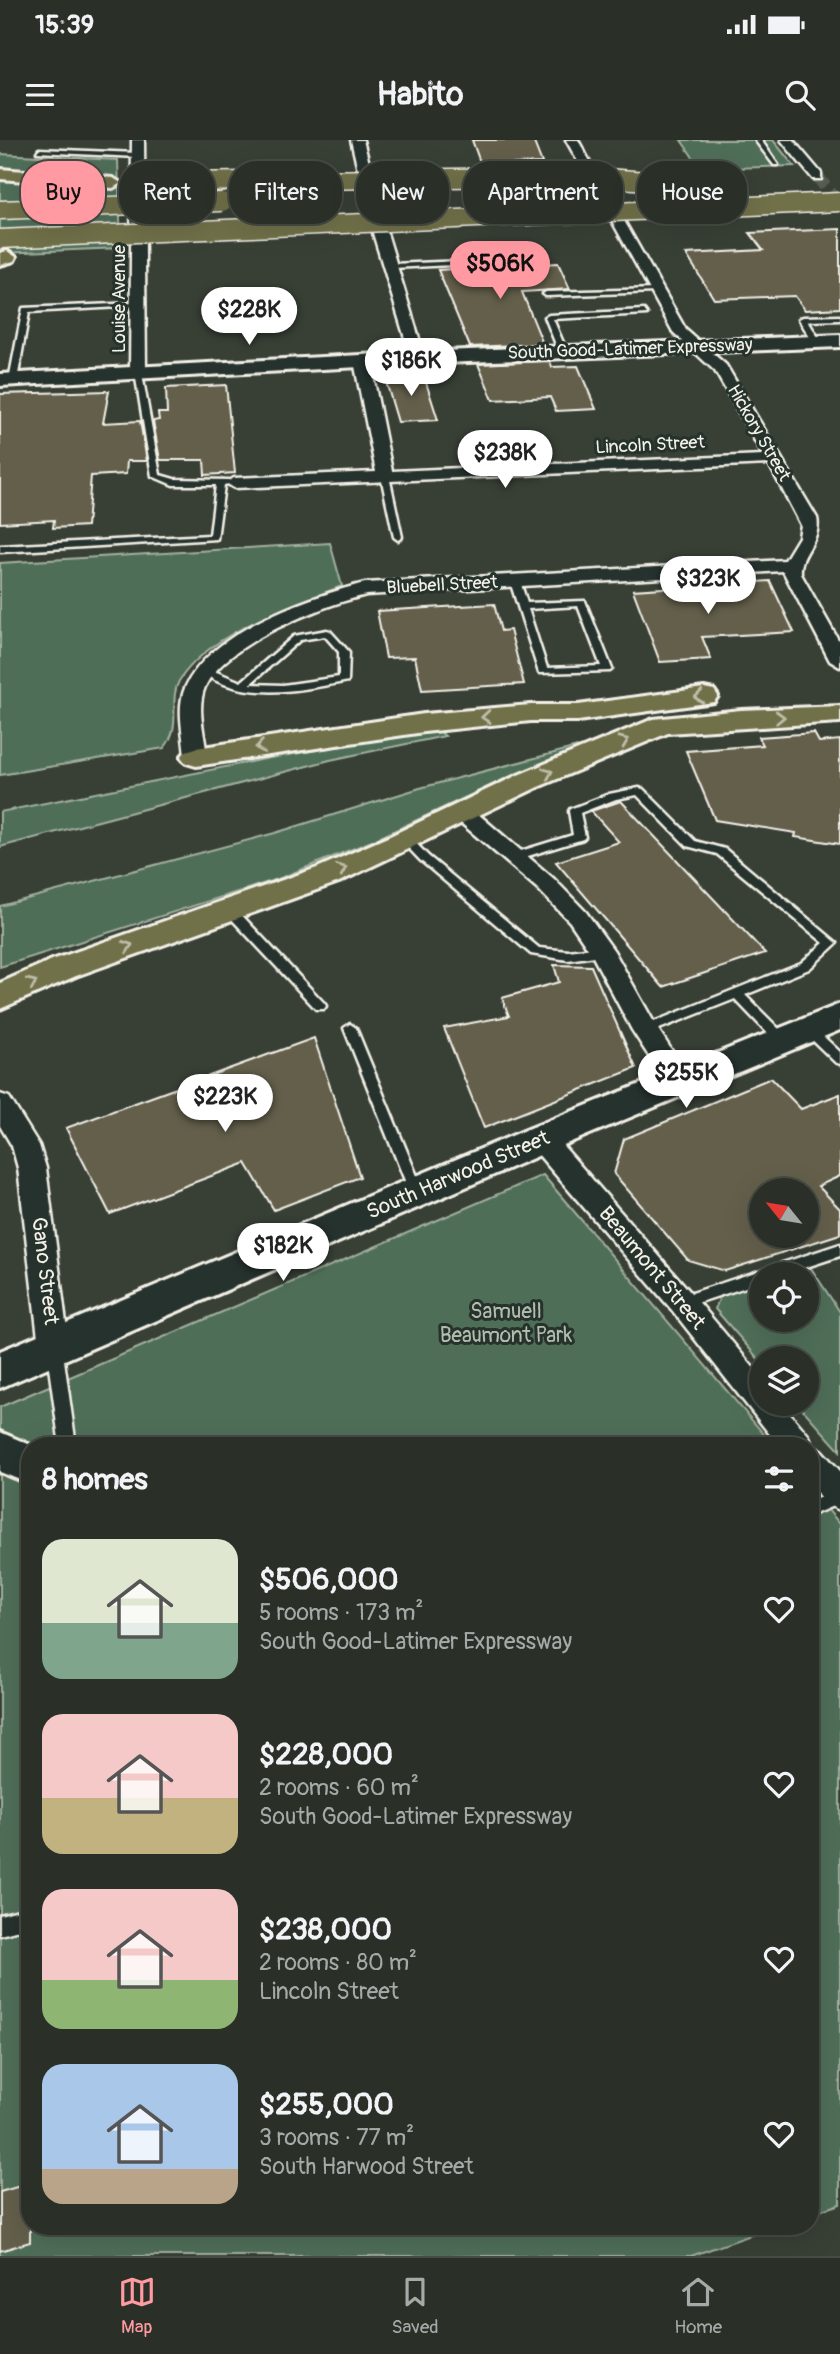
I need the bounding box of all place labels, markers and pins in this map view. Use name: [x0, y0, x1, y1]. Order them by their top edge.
pin: $506K: [451, 242, 549, 301]
pin: $228K: [200, 288, 298, 347]
pin: $186K: [362, 338, 460, 398]
pin: $238K: [456, 430, 554, 490]
pin: $323K: [659, 556, 757, 616]
pin: $255K: [637, 1051, 735, 1110]
pin: $223K: [176, 1074, 274, 1134]
pin: $182K: [234, 1224, 332, 1283]

